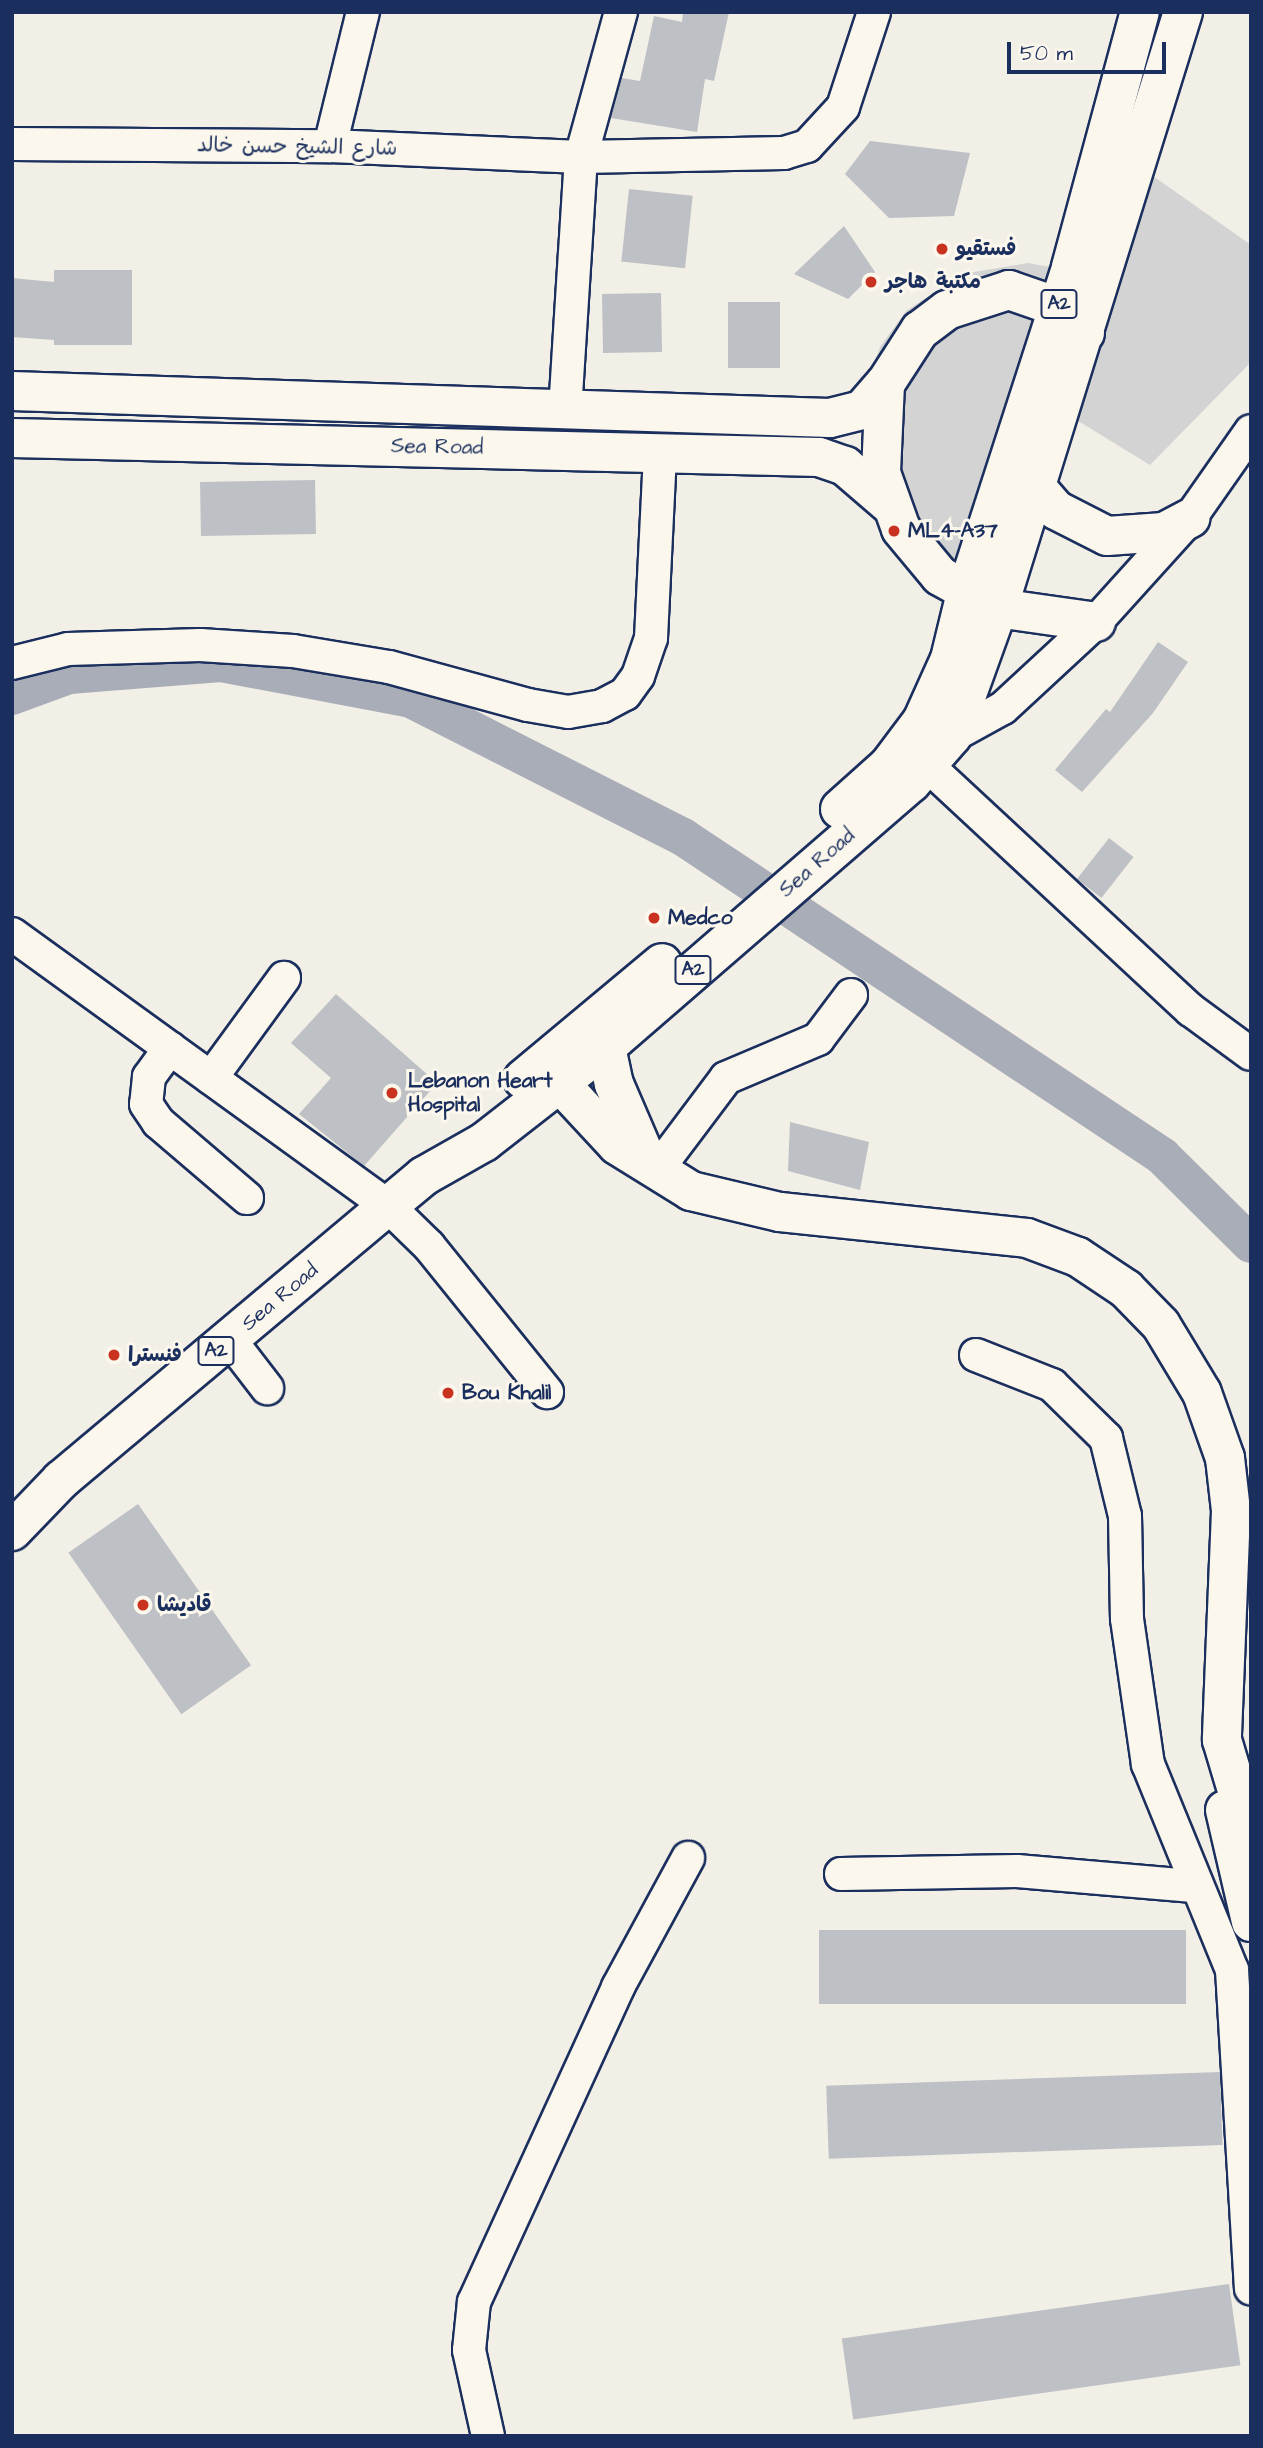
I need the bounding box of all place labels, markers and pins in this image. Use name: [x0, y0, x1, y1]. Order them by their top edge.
place label: فستقيو: [956, 236, 1016, 262]
marker: فستقيو: [934, 241, 950, 257]
place label: مكتبة هاجر: [885, 269, 981, 295]
marker: مكتبة هاجر: [863, 274, 879, 290]
place label: ML4-A37: [908, 518, 998, 544]
marker: ML4-A37: [886, 523, 902, 539]
place label: Medco: [668, 905, 733, 931]
marker: Medco: [646, 910, 662, 926]
place label: Lebanon Heart Hospital: [408, 1068, 552, 1118]
marker: Lebanon Heart Hospital: [382, 1083, 402, 1103]
place label: فنسترا: [128, 1342, 182, 1368]
marker: فنسترا: [106, 1347, 122, 1363]
place label: Bou Khalil: [462, 1380, 551, 1406]
marker: Bou Khalil: [440, 1385, 456, 1401]
place label: قاديشا: [157, 1592, 212, 1618]
marker: قاديشا: [135, 1597, 151, 1613]

